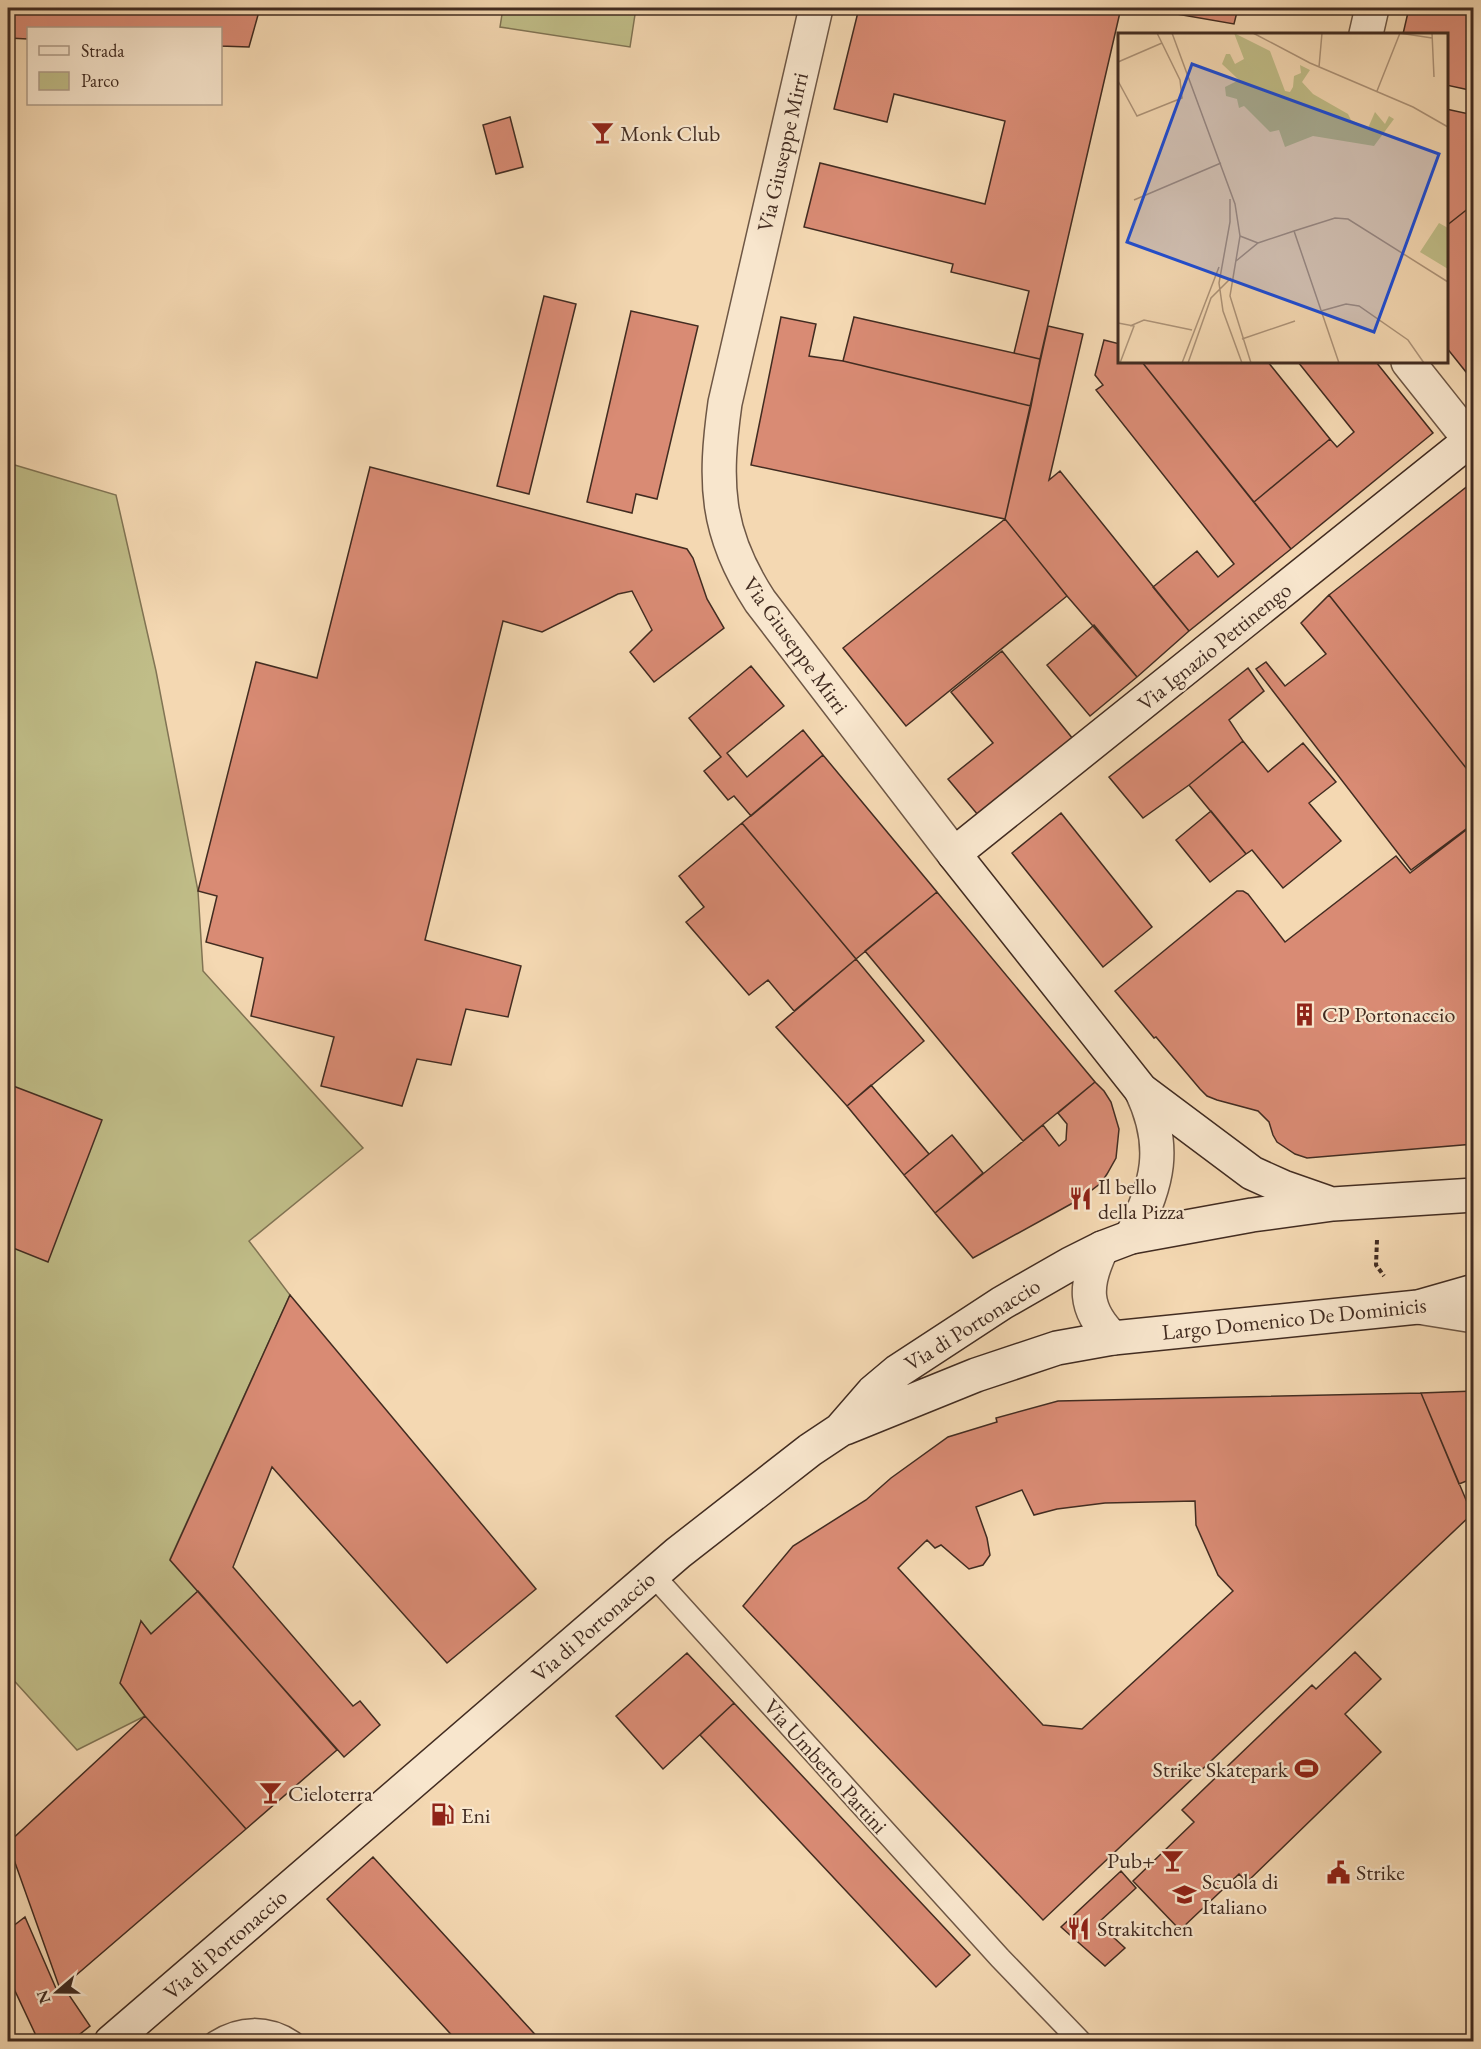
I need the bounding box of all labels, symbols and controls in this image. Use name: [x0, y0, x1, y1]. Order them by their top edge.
legend: [27, 27, 222, 105]
inset map: [1118, 33, 1448, 363]
text: Strada: [81, 39, 125, 62]
text: Parco: [81, 69, 119, 92]
street label: Via Giuseppe Mirri: [750, 70, 815, 235]
place label: Monk Club: [620, 119, 720, 148]
bar icon: Monk Club: [589, 120, 615, 146]
street label: Via Giuseppe Mirri: [736, 571, 855, 720]
street label: Via Ignazio Pettinengo: [1131, 575, 1297, 717]
place label: CP Portonaccio: [1322, 1000, 1455, 1029]
building icon: CP Portonaccio: [1291, 1001, 1317, 1027]
place label: Il bello della Pizza: [1098, 1172, 1185, 1226]
restaurant icon: Il bello della Pizza: [1067, 1186, 1093, 1212]
street label: Via di Portonaccio: [899, 1271, 1046, 1378]
street label: Largo Domenico De Dominicis: [1160, 1290, 1428, 1347]
street label: Via di Portonaccio: [525, 1565, 661, 1688]
street label: Via Umberto Partini: [757, 1693, 894, 1840]
place label: Strike Skatepark: [1153, 1755, 1289, 1784]
sports icon: Strike Skatepark: [1293, 1756, 1319, 1782]
place label: Cieloterra: [288, 1779, 373, 1808]
bar icon: Cieloterra: [257, 1780, 283, 1806]
place label: Eni: [461, 1801, 490, 1830]
fuel station icon: Eni: [430, 1802, 456, 1828]
place label: Pub+: [1107, 1846, 1155, 1875]
bar icon: Pub+: [1160, 1847, 1186, 1873]
place label: Strike: [1356, 1858, 1405, 1887]
public building icon: Strike: [1325, 1859, 1351, 1885]
place label: Scuola di Italiano: [1202, 1867, 1278, 1921]
school or university icon: Scuola di Italiano: [1171, 1881, 1197, 1907]
street label: Via di Portonaccio: [157, 1883, 293, 2006]
place label: Strakitchen: [1097, 1914, 1194, 1943]
restaurant icon: Strakitchen: [1066, 1915, 1092, 1941]
north arrow: [27, 1962, 87, 2022]
text: N: [31, 1987, 55, 2007]

